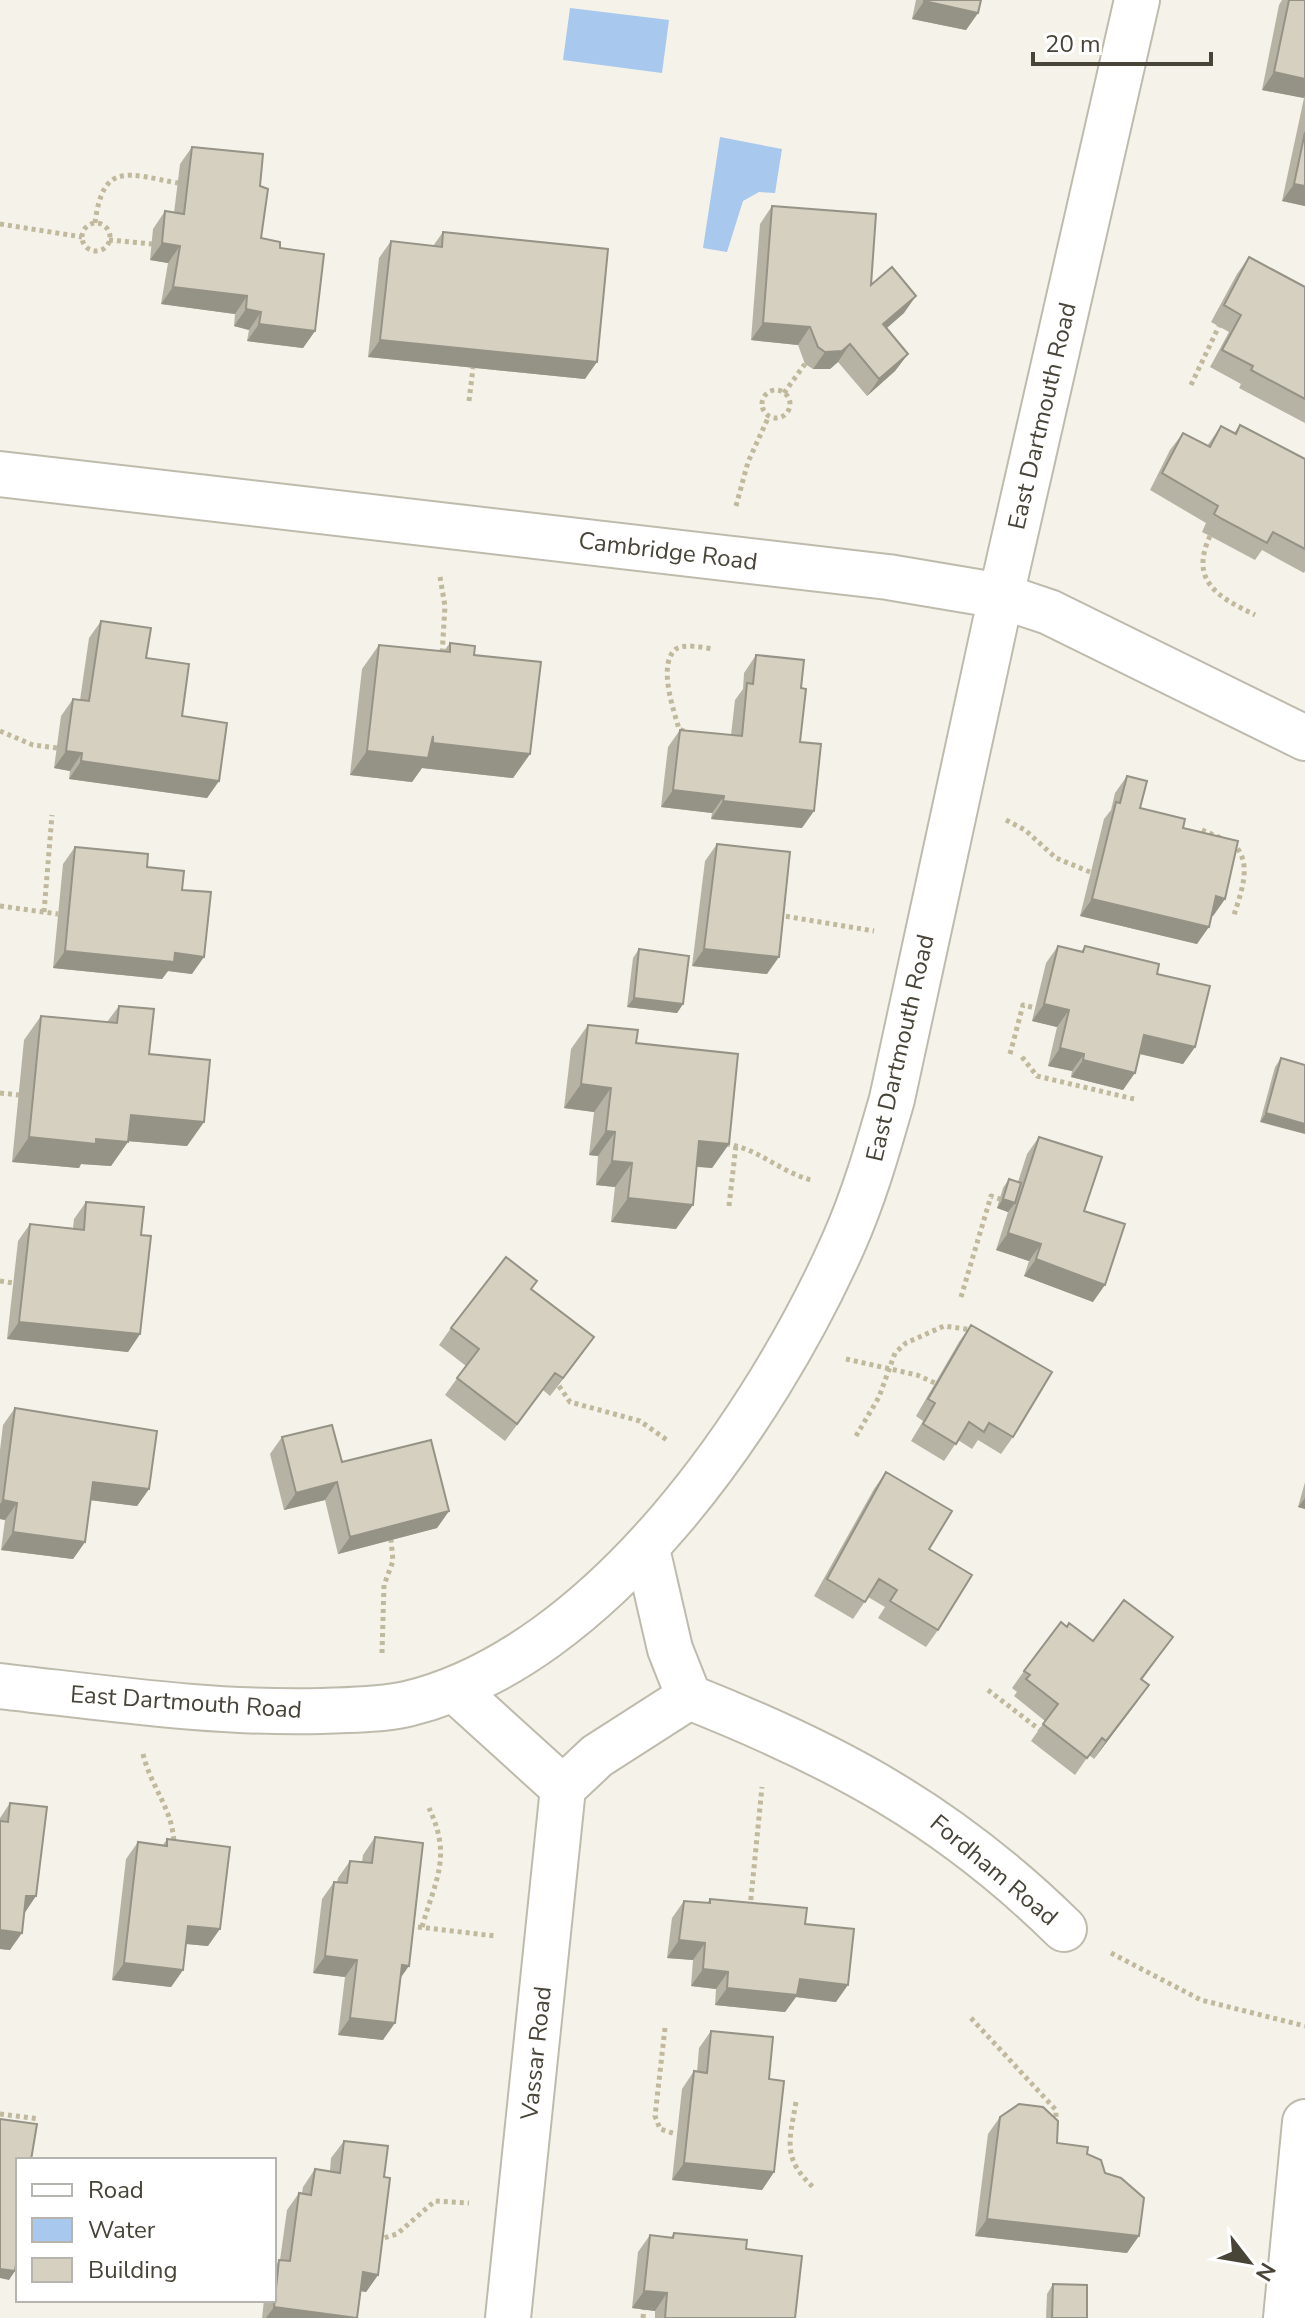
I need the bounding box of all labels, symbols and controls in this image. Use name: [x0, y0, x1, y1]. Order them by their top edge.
scale bar: [1033, 16, 1211, 66]
text: 20 m: [1045, 28, 1101, 60]
street label: East Dartmouth Road: [1000, 299, 1084, 533]
street label: Cambridge Road: [577, 524, 759, 578]
street label: East Dartmouth Road: [858, 931, 942, 1165]
street label: East Dartmouth Road: [69, 1678, 303, 1726]
street label: Fordham Road: [923, 1807, 1065, 1933]
street label: Vassar Road: [513, 1985, 559, 2122]
legend: [16, 2158, 276, 2302]
text: Road: [88, 2174, 144, 2206]
text: Water: [88, 2214, 156, 2246]
north arrow: [1209, 2222, 1289, 2302]
text: Building: [88, 2254, 178, 2286]
text: N: [1248, 2257, 1282, 2287]

